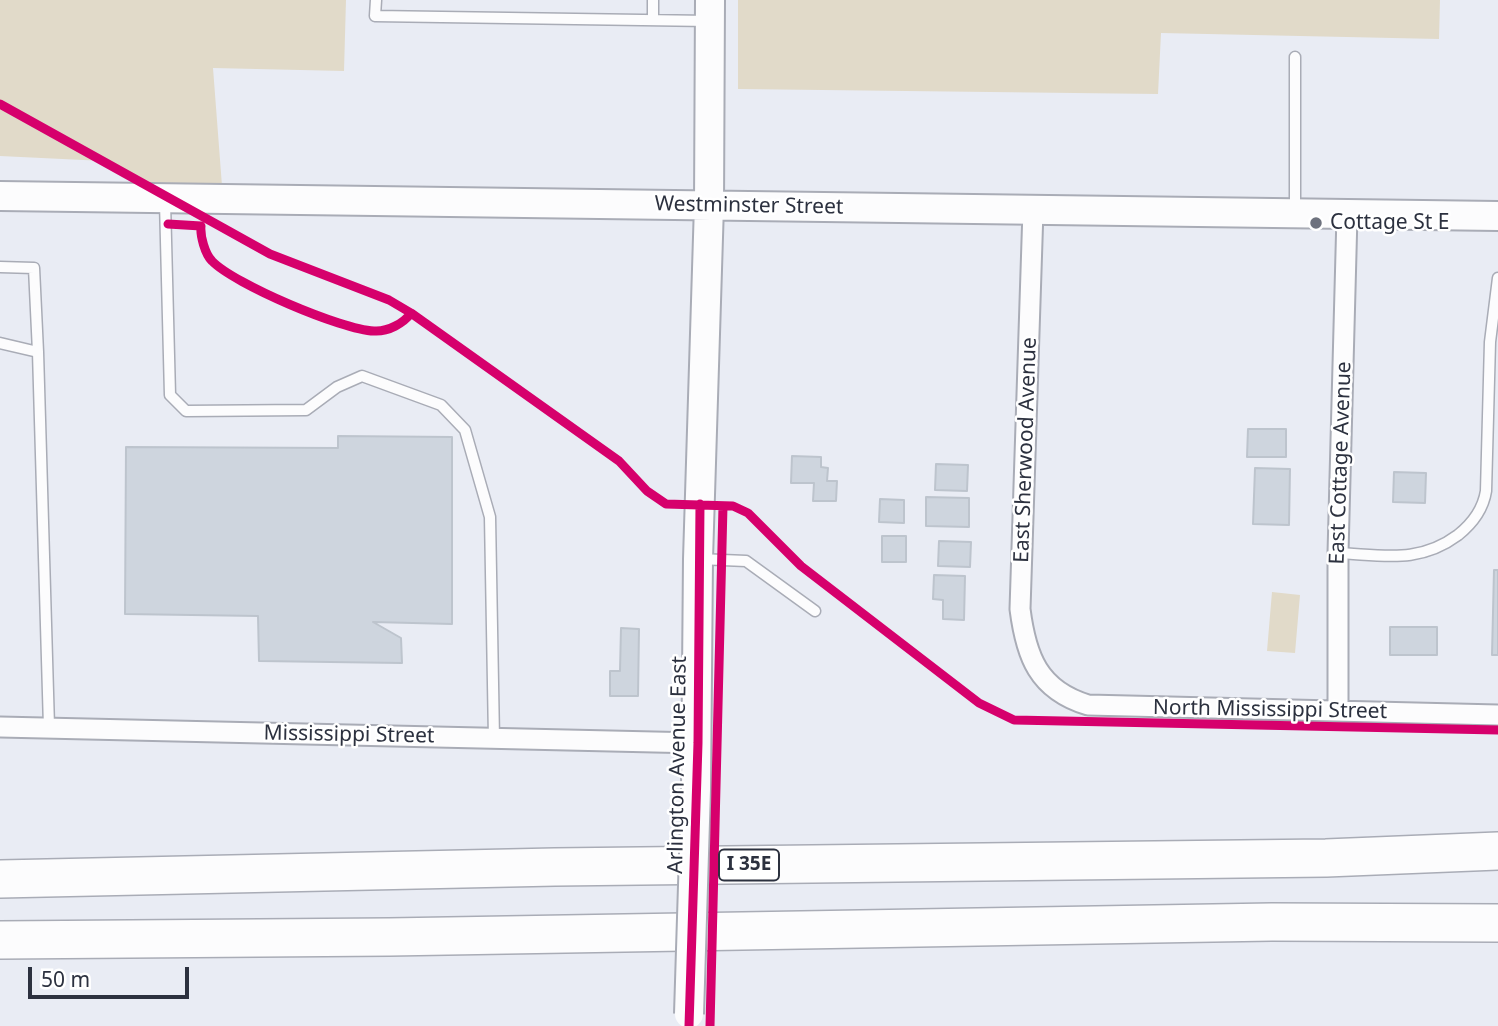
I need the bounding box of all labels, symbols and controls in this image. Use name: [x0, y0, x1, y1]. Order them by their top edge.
street label: Westminster Street: [654, 192, 844, 220]
place label: Cottage St E: [1330, 210, 1449, 236]
marker: Cottage St E: [1308, 215, 1324, 231]
street label: East Sherwood Avenue: [1009, 337, 1043, 563]
street label: East Cottage Avenue: [1325, 361, 1357, 565]
street label: Arlington Avenue East: [664, 656, 692, 874]
street label: North Mississippi Street: [1153, 695, 1387, 725]
street label: Mississippi Street: [263, 721, 435, 749]
road number: I 35E: [719, 850, 779, 880]
scale bar: [32, 953, 192, 997]
text: 50 m: [41, 965, 90, 993]

